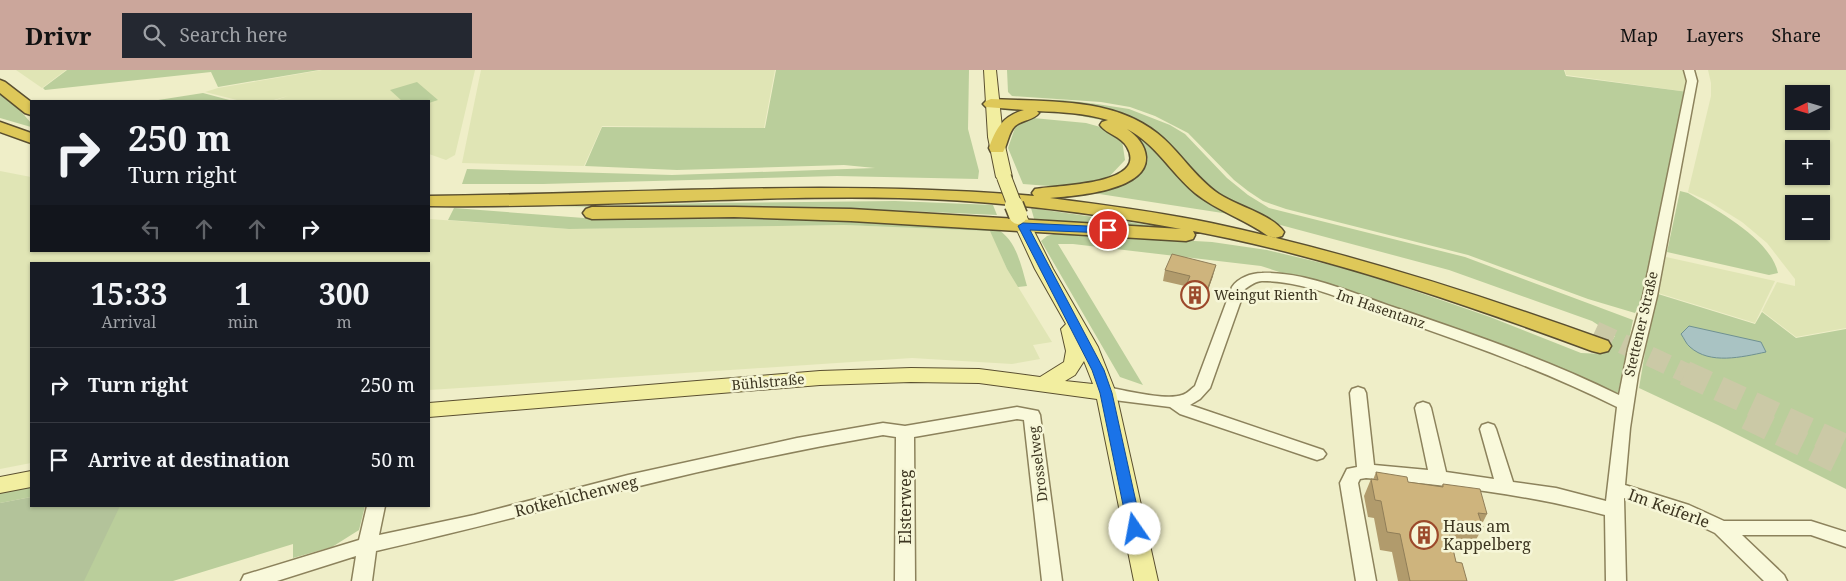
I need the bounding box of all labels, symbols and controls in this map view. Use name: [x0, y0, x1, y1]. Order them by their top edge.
search box: [122, 13, 472, 58]
text: Drivr: [25, 19, 92, 52]
icon: search: [140, 21, 168, 49]
text: Search here: [180, 22, 287, 48]
text: Map: [1620, 23, 1658, 47]
text: Layers: [1686, 23, 1744, 47]
text: Share: [1772, 23, 1821, 47]
north arrow: [1785, 85, 1830, 130]
map controls: [1785, 85, 1830, 240]
text: 250 m: [128, 114, 231, 161]
icon: right: [45, 120, 110, 185]
button: +: [1785, 140, 1830, 185]
text: Turn right: [128, 159, 237, 189]
button: −: [1785, 195, 1830, 240]
pin: [1087, 209, 1129, 251]
icon: left: [137, 215, 165, 243]
icon: ahead: [190, 215, 218, 243]
icon: ahead: [243, 215, 271, 243]
icon: right: [296, 215, 324, 243]
icon: arrive: [1094, 216, 1122, 244]
street label: Stettener Straße: [1619, 269, 1662, 378]
text: 15:33: [90, 273, 167, 314]
text: 1: [235, 273, 251, 314]
text: 300: [319, 273, 370, 314]
building icon: Weingut Rienth: [1180, 280, 1210, 310]
street label: Im Hasentanz: [1334, 284, 1428, 333]
place label: Weingut Rienth: [1214, 285, 1318, 304]
text: Arrival: [102, 311, 156, 333]
text: min: [228, 311, 258, 333]
text: m: [337, 311, 352, 333]
street label: Bühlstraße: [731, 369, 805, 394]
icon: right: [45, 371, 73, 399]
text: Turn right: [88, 372, 188, 398]
text: 250 m: [360, 372, 415, 398]
street label: Drosselweg: [1023, 425, 1052, 503]
icon: arrive: [45, 446, 73, 474]
text: Arrive at destination: [88, 447, 290, 473]
text: 50 m: [371, 447, 415, 473]
street label: Elsterweg: [894, 469, 916, 544]
street label: Rotkehlchenweg: [512, 470, 640, 522]
street label: Im Keiferle: [1625, 483, 1713, 533]
position arrow: [1108, 502, 1160, 554]
place label: Haus am Kappelberg: [1443, 515, 1531, 555]
building icon: Haus am Kappelberg: [1409, 520, 1439, 550]

